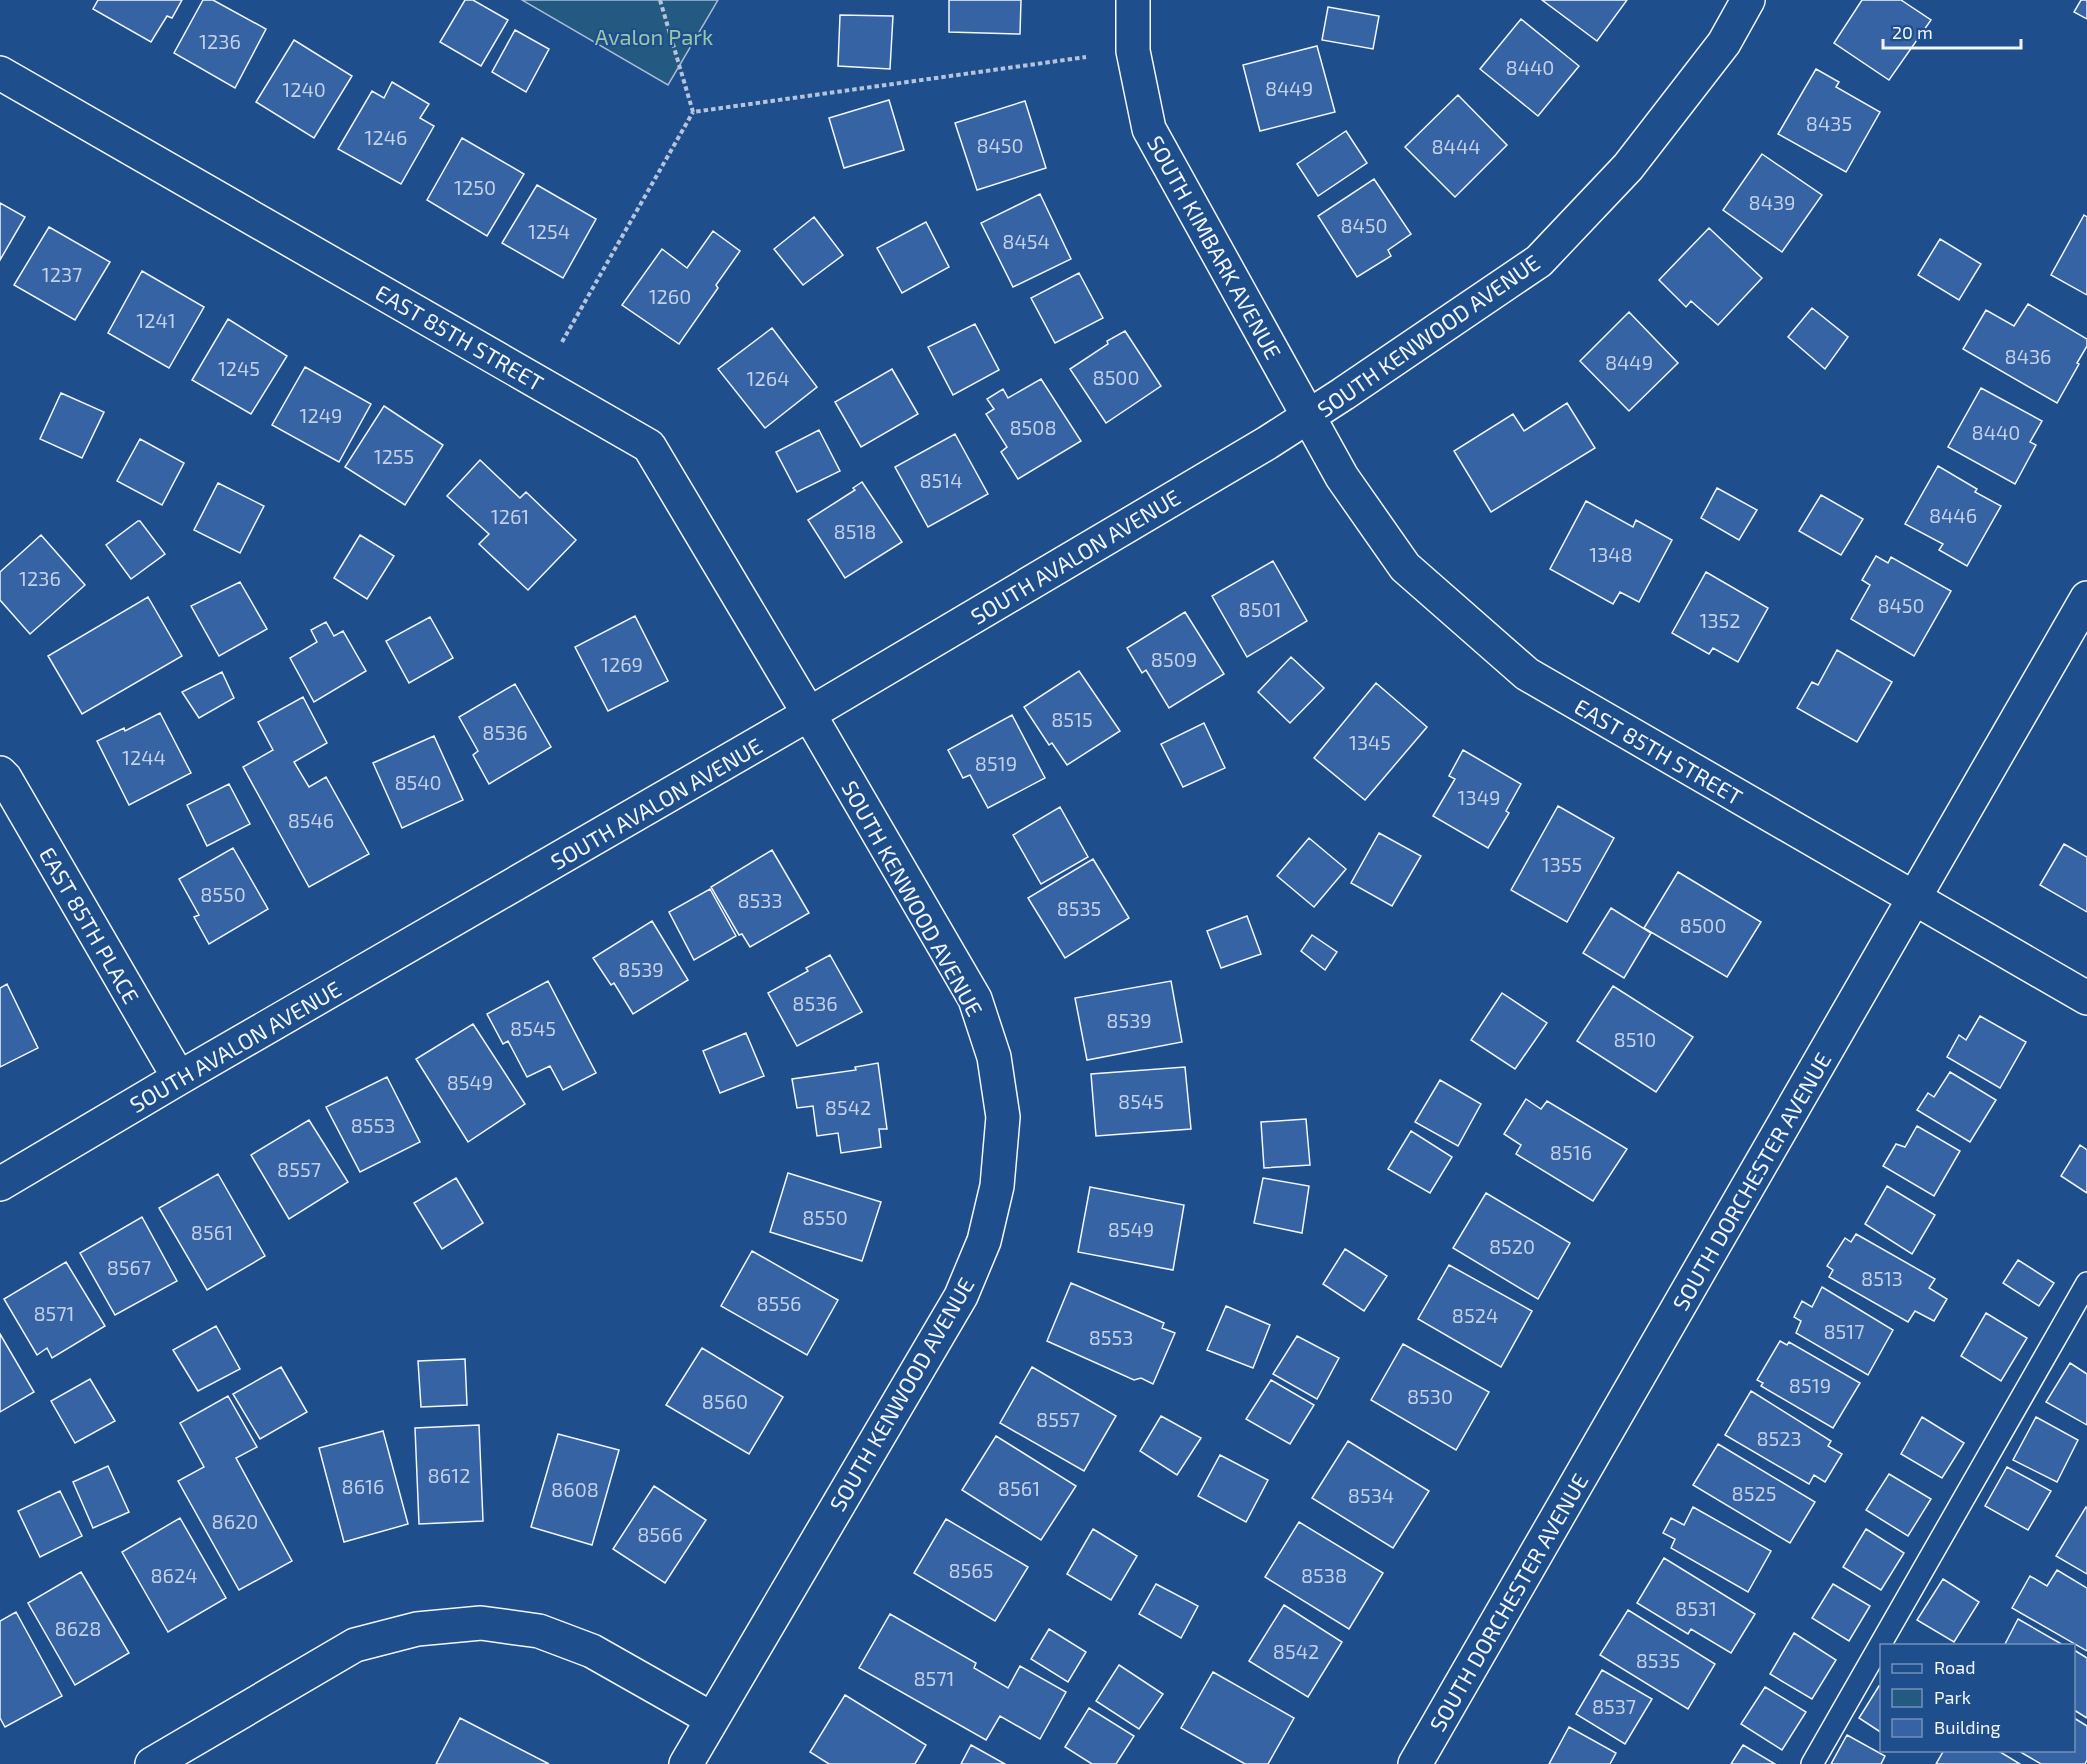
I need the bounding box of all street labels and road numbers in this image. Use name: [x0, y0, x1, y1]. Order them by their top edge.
street label: SOUTH KIMBARK AVENUE: [1143, 131, 1287, 363]
street label: SOUTH KENWOOD AVENUE: [1312, 248, 1544, 422]
street label: EAST 85TH STREET: [372, 278, 549, 396]
street label: SOUTH AVALON AVENUE: [966, 483, 1184, 629]
street label: EAST 85TH STREET: [1571, 692, 1748, 810]
street label: SOUTH AVALON AVENUE: [546, 732, 766, 874]
street label: SOUTH KENWOOD AVENUE: [837, 776, 989, 1020]
street label: EAST 85TH PLACE: [35, 842, 145, 1008]
street label: SOUTH AVALON AVENUE: [125, 975, 345, 1117]
street label: SOUTH DORCHESTER AVENUE: [1666, 1048, 1836, 1314]
street label: SOUTH KENWOOD AVENUE: [823, 1273, 979, 1515]
street label: SOUTH DORCHESTER AVENUE: [1423, 1469, 1593, 1735]

